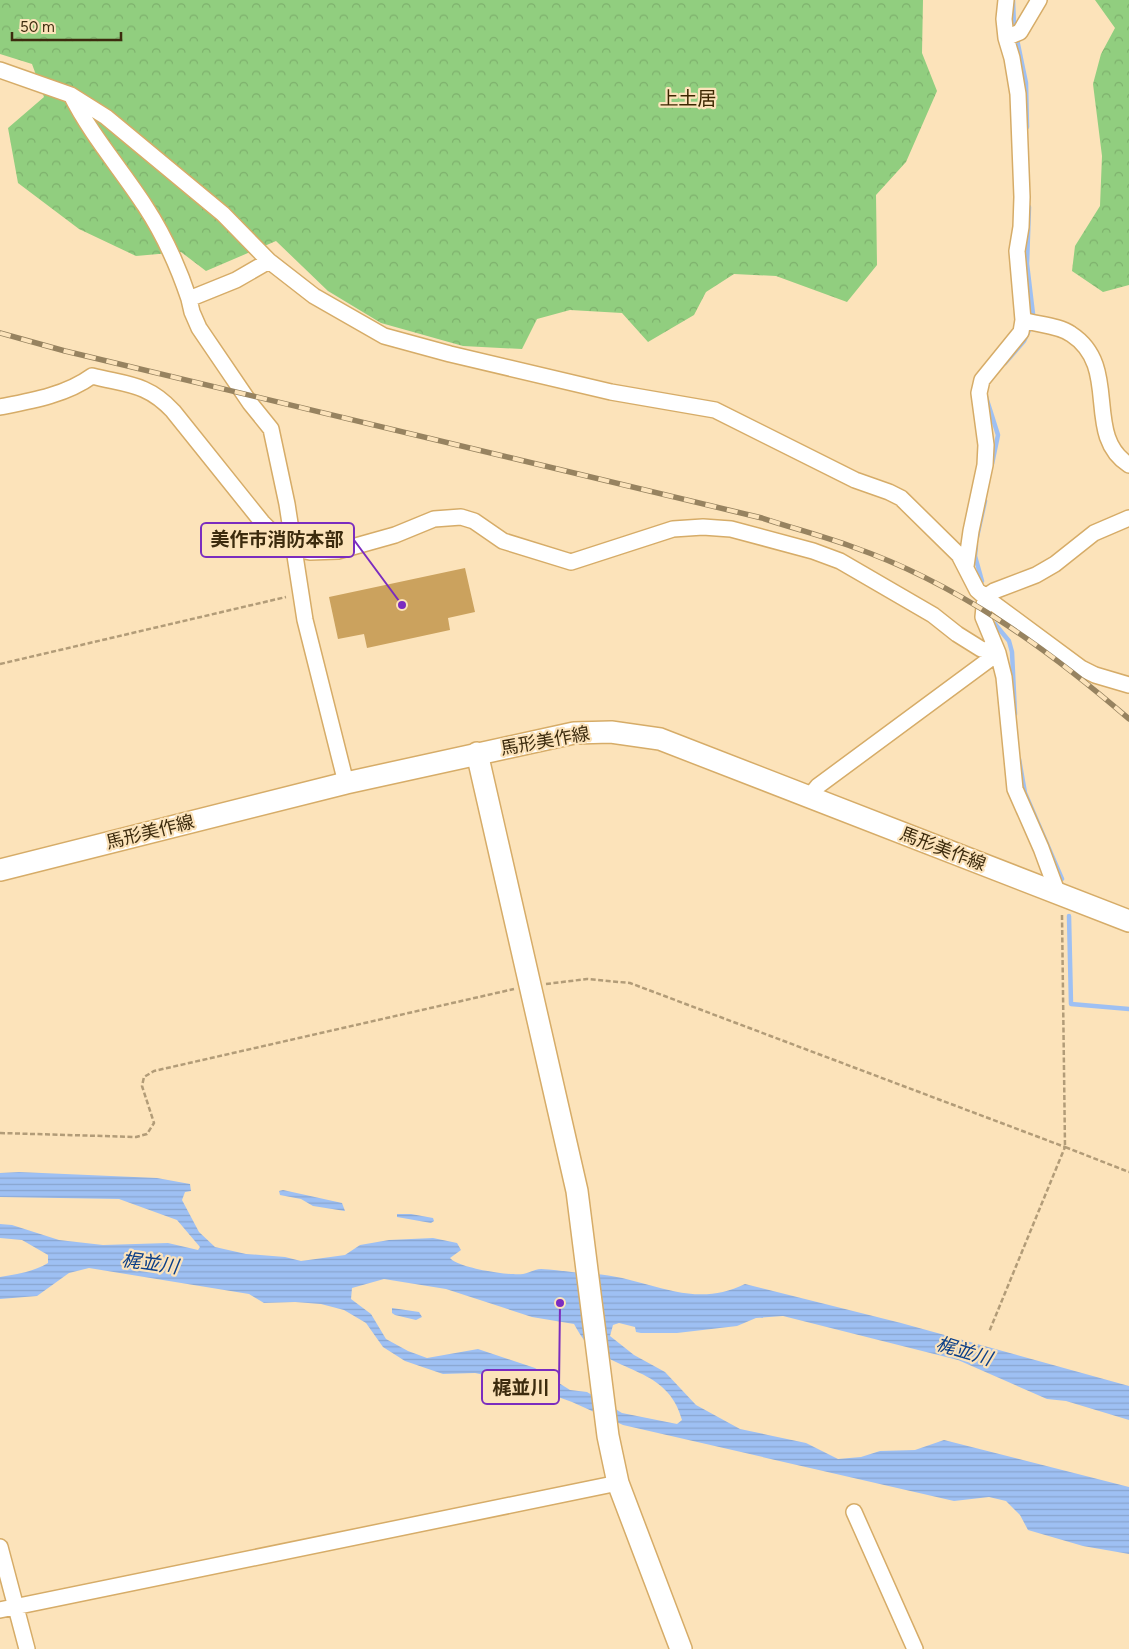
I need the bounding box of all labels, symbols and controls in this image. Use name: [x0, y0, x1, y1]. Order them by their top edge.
scale bar: [12, 10, 121, 42]
text: 50 m: [20, 18, 55, 36]
district label: 上土居: [659, 87, 717, 110]
callout: 美作市消防本部: [201, 523, 354, 557]
text: 美作市消防本部: [210, 528, 344, 551]
street label: 馬形美作線: [499, 722, 591, 760]
street label: 馬形美作線: [104, 810, 196, 854]
street label: 馬形美作線: [897, 823, 989, 875]
water label: 梶並川: [120, 1248, 182, 1279]
water label: 梶並川: [933, 1332, 997, 1371]
callout: 梶並川: [482, 1370, 559, 1404]
text: 梶並川: [492, 1376, 550, 1399]

